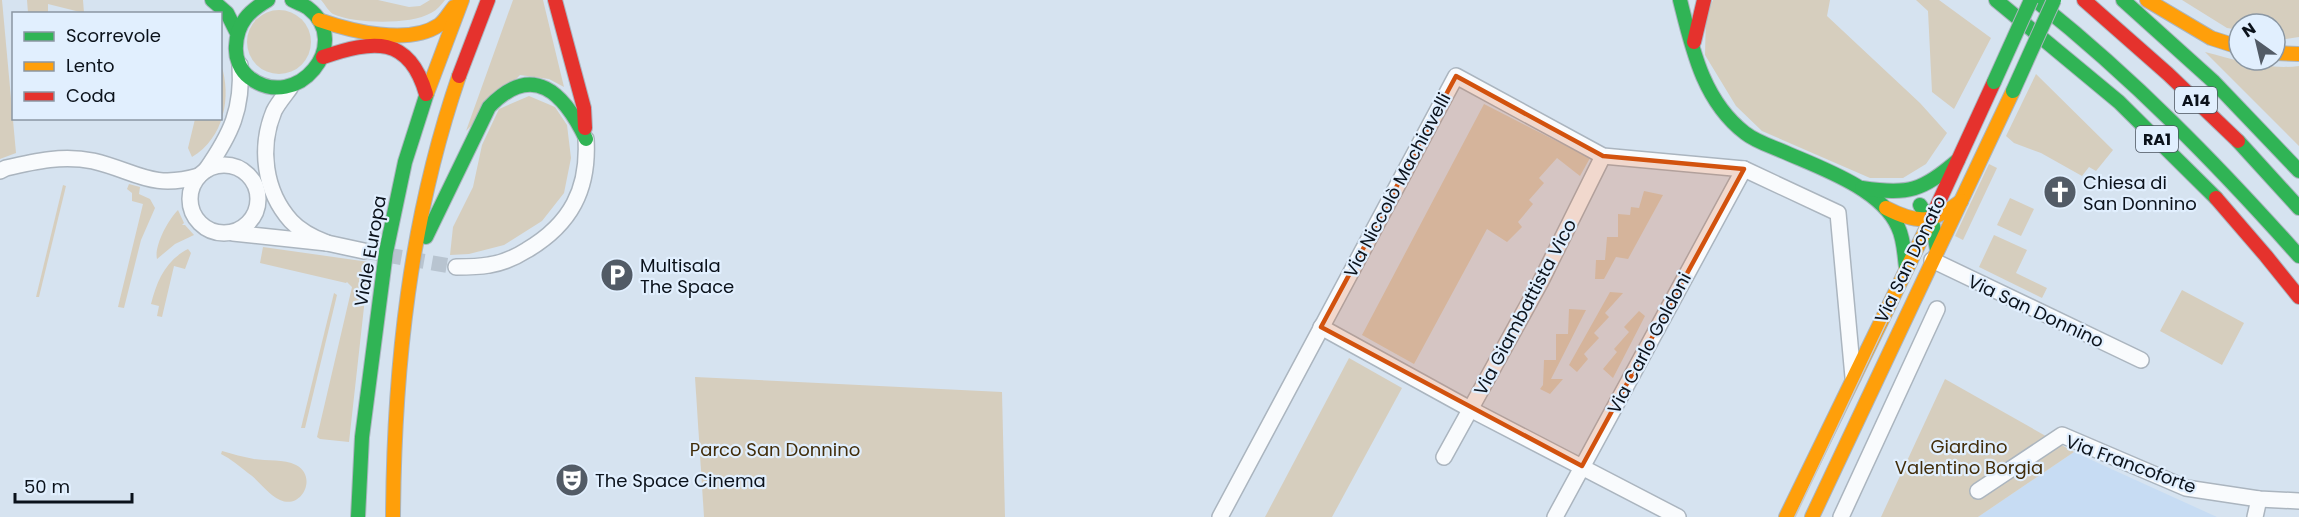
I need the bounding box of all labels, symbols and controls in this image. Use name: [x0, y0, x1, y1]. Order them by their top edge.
legend: [12, 12, 222, 120]
north arrow: [2227, 12, 2287, 72]
text: N: [2237, 17, 2260, 43]
text: Scorrevole: [66, 23, 161, 48]
text: Lento: [66, 53, 115, 78]
text: Coda: [66, 83, 116, 108]
road number: A14: [2175, 87, 2217, 113]
street label: Via Niccolò Machiavelli: [1338, 88, 1456, 282]
road number: RA1: [2136, 126, 2178, 152]
place label: Chiesa di San Donnino: [2083, 170, 2197, 216]
church icon: Chiesa di San Donnino: [2042, 174, 2078, 210]
street label: Via San Donato: [1868, 191, 1952, 327]
street label: Viale Europa: [348, 193, 392, 309]
street label: Via Giambattista Vico: [1468, 214, 1582, 400]
place label: Multisala The Space: [640, 253, 734, 299]
parking icon: Multisala The Space: [599, 257, 635, 293]
street label: Via Carlo Goldoni: [1601, 268, 1697, 418]
street label: Via San Donnino: [1964, 269, 2108, 353]
street label: Via Francoforte: [2062, 429, 2200, 499]
park label: Giardino Valentino Borgia: [1895, 434, 2043, 480]
park label: Parco San Donnino: [690, 437, 860, 462]
theatre icon: The Space Cinema: [554, 462, 590, 498]
scale bar: [15, 466, 132, 504]
place label: The Space Cinema: [595, 468, 766, 493]
text: 50 m: [24, 474, 70, 499]

